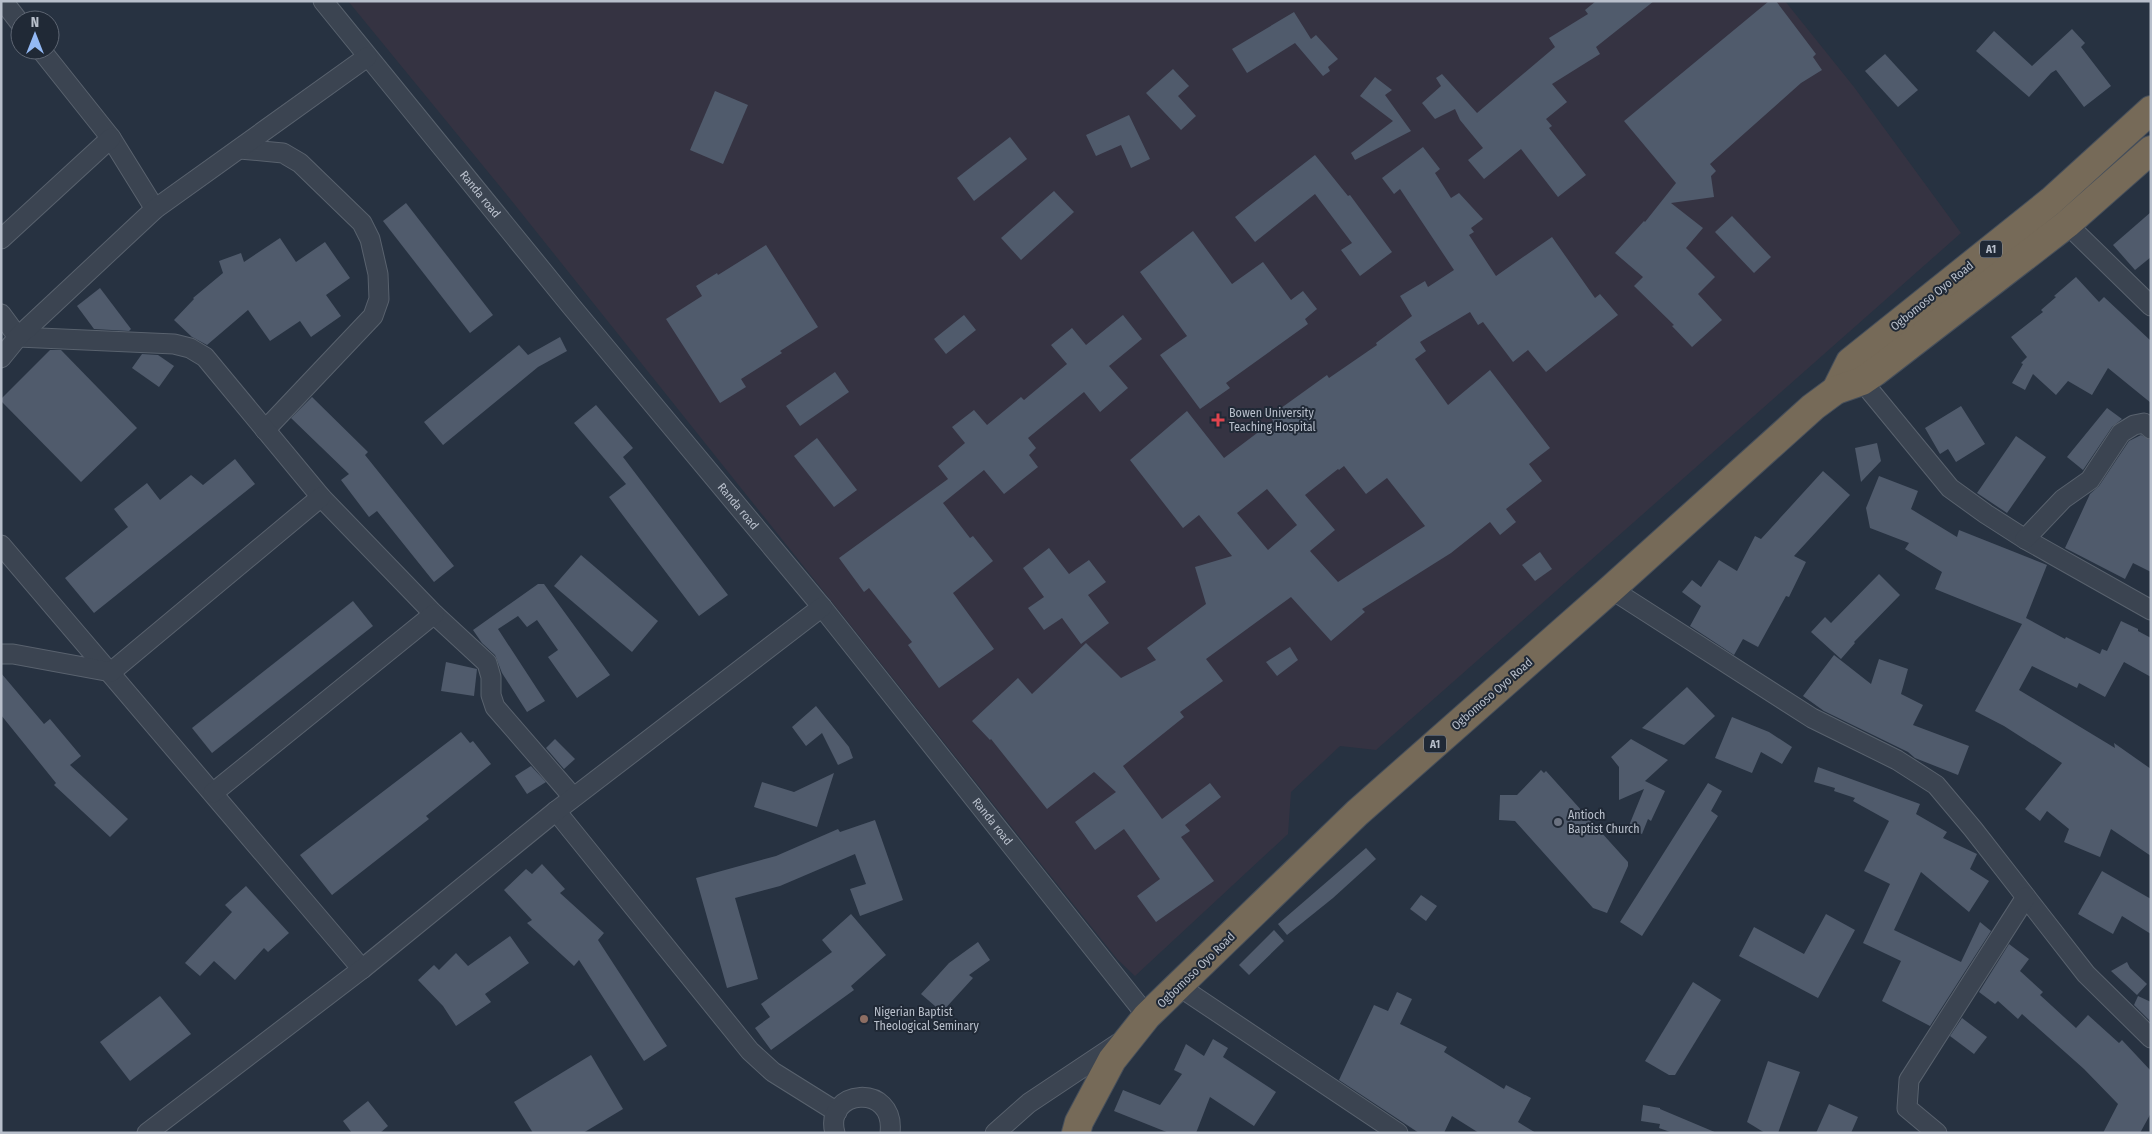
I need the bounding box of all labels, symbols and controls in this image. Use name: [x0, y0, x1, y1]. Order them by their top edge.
north arrow: [10, 10, 60, 60]
text: N: [31, 14, 39, 31]
street label: Randa road: [457, 168, 503, 220]
road number: A1: [1980, 240, 2002, 258]
street label: Ogbomoso Oyo Road: [1888, 258, 1976, 334]
place label: Bowen University Teaching Hospital: [1229, 406, 1316, 434]
marker: Bowen University Teaching Hospital: [1211, 413, 1225, 427]
street label: Randa road: [715, 480, 761, 532]
street label: Ogbomoso Oyo Road: [1449, 655, 1535, 733]
road number: A1: [1424, 736, 1446, 752]
street label: Randa road: [969, 795, 1015, 848]
place label: Antioch Baptist Church: [1568, 808, 1640, 836]
marker: Antioch Baptist Church: [1552, 816, 1564, 828]
street label: Ogbomoso Oyo Road: [1154, 929, 1238, 1011]
place label: Nigerian Baptist Theological Seminary: [874, 1005, 979, 1033]
marker: Nigerian Baptist Theological Seminary: [858, 1013, 870, 1025]

